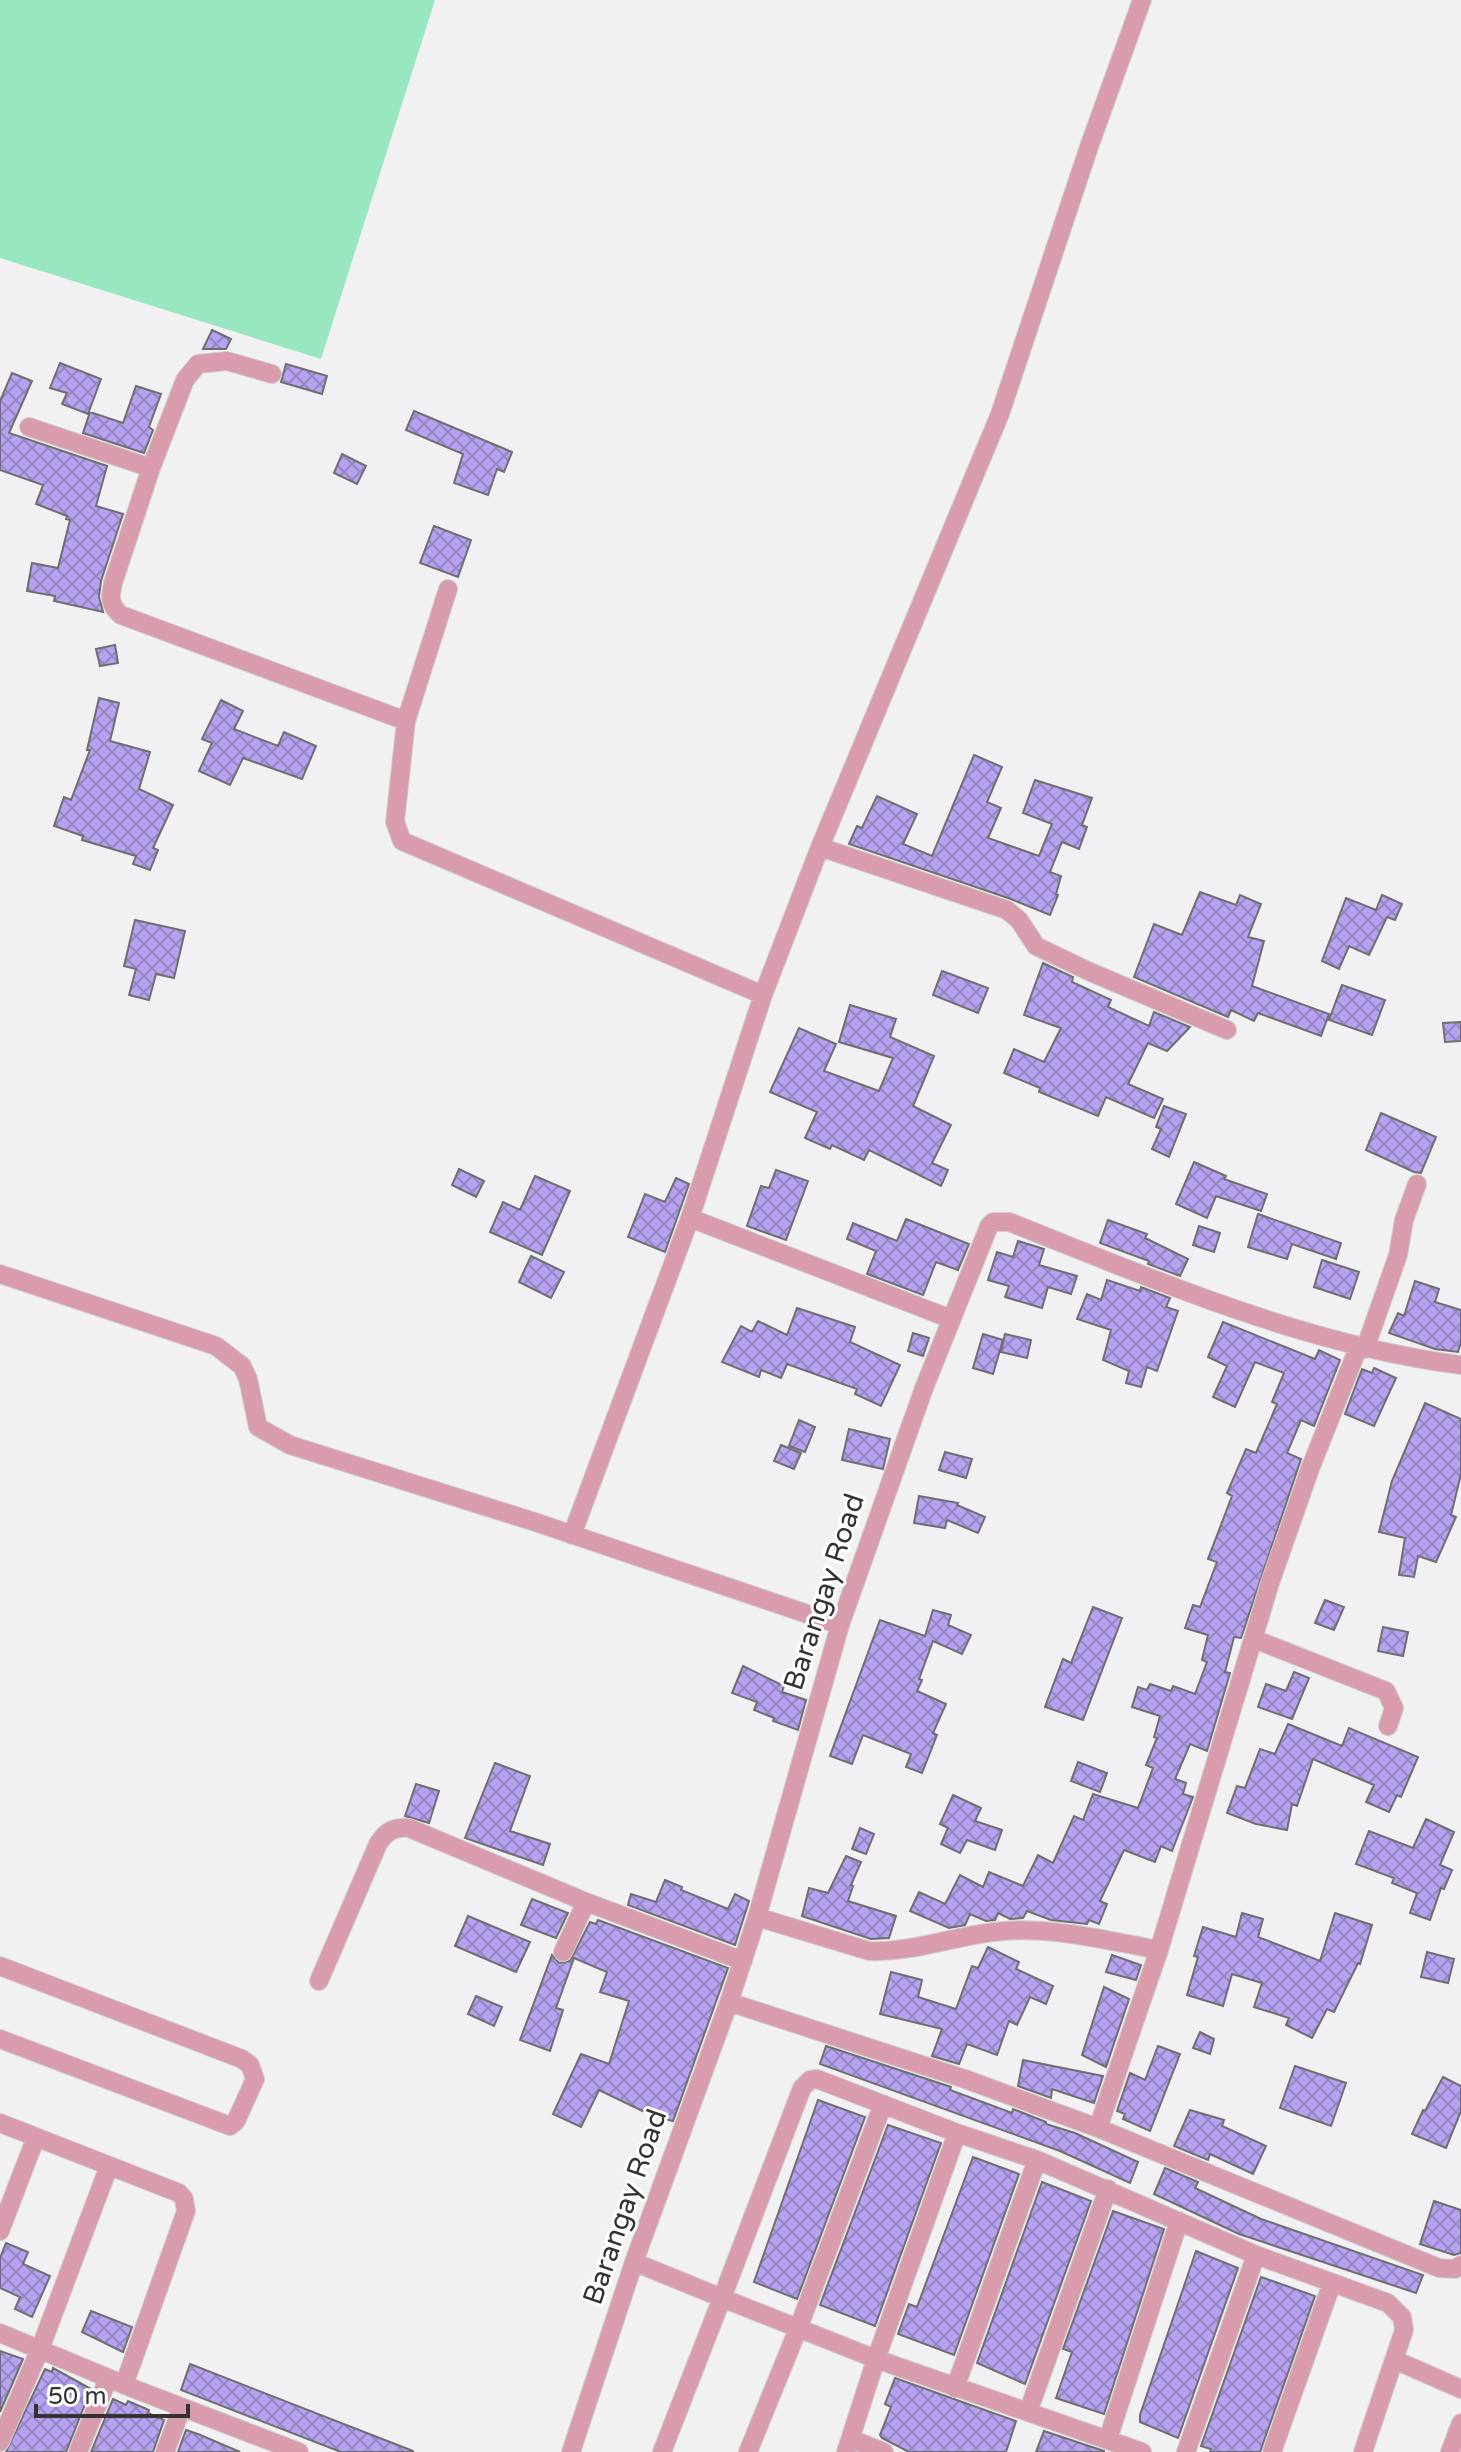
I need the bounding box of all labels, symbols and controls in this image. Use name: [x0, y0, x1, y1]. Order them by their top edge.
street label: Barangay Road: [776, 1490, 872, 1694]
street label: Barangay Road: [576, 2105, 674, 2309]
scale bar: [36, 2368, 188, 2418]
text: 50 m: [48, 2382, 106, 2411]

